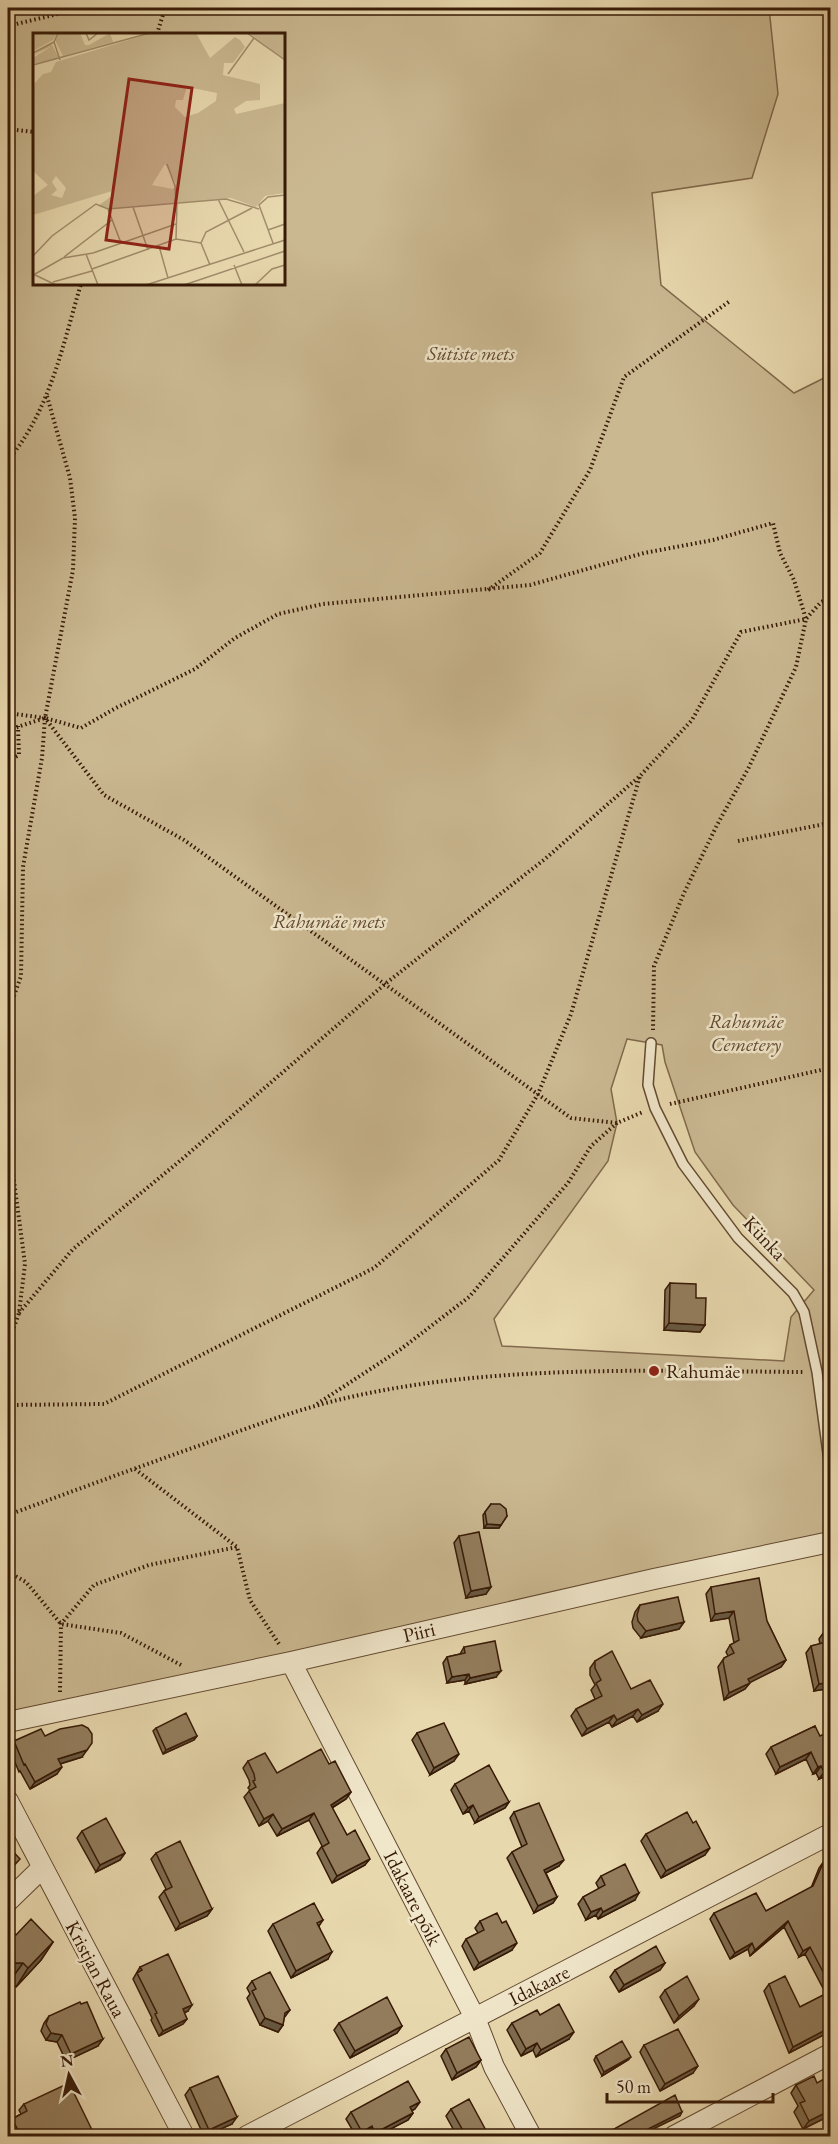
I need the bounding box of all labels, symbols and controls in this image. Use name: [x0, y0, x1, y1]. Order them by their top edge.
inset map: [33, 33, 285, 285]
park label: Sütiste mets: [426, 340, 515, 366]
park label: Rahumäe mets: [272, 908, 386, 934]
park label: Rahumäe Cemetery: [708, 1008, 784, 1057]
street label: Künka: [738, 1210, 792, 1266]
place label: Rahumäe: [666, 1358, 741, 1384]
marker: Rahumäe: [647, 1364, 661, 1378]
street label: Piiri: [400, 1616, 438, 1648]
street label: Idakaare põik: [378, 1846, 448, 1950]
street label: Kristjan Raua: [60, 1916, 132, 2022]
street label: Idakaare: [504, 1959, 574, 2011]
north arrow: [39, 2045, 99, 2105]
text: N: [59, 2049, 75, 2072]
scale bar: [607, 2066, 774, 2104]
text: 50 m: [616, 2075, 651, 2098]

